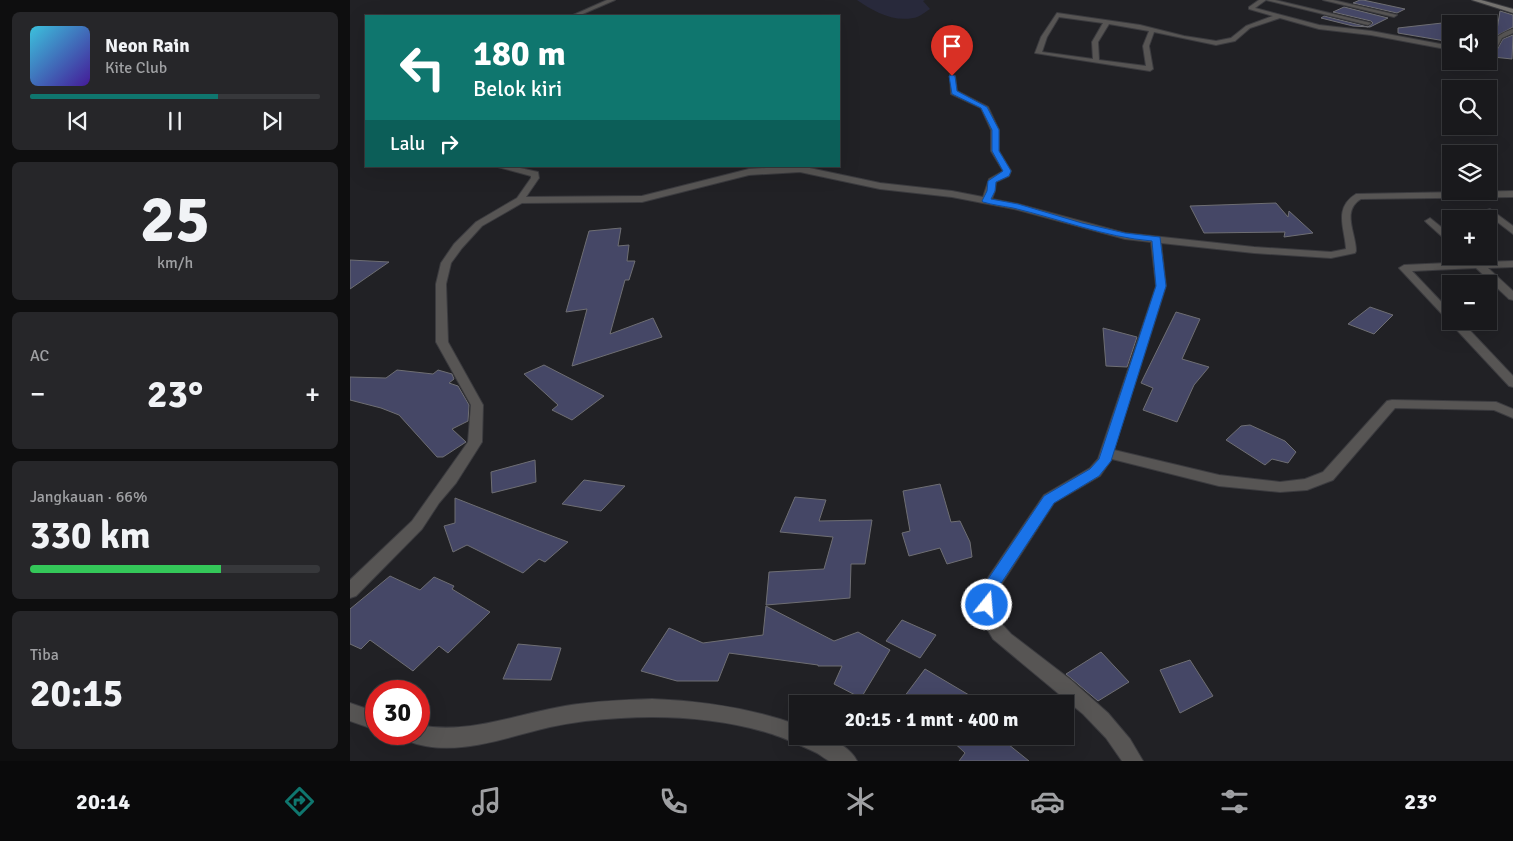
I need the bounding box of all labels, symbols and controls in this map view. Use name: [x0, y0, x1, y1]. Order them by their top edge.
map controls: [1442, 15, 1497, 330]
button: sound: [1442, 15, 1497, 70]
pin: [931, 25, 973, 76]
text: 180 m: [473, 32, 566, 75]
icon: arrive: [938, 32, 966, 60]
text: Neon Rain: [105, 34, 190, 58]
icon: left: [390, 35, 455, 100]
text: Kite Club: [105, 58, 167, 78]
text: Belok kiri: [473, 75, 562, 102]
button: search: [1442, 80, 1497, 135]
icon: previous: [64, 107, 92, 135]
icon: pause: [161, 107, 189, 135]
icon: next: [258, 107, 286, 135]
icon: right: [435, 130, 463, 158]
text: Lalu: [390, 132, 425, 156]
button: layers: [1442, 145, 1497, 200]
text: 25: [140, 180, 210, 260]
button: +: [1442, 210, 1497, 265]
text: km/h: [157, 253, 193, 273]
button: −: [1442, 275, 1497, 330]
text: AC: [30, 346, 49, 366]
text: 23°: [147, 371, 203, 418]
text: −: [30, 377, 45, 411]
text: +: [305, 377, 320, 411]
text: Jangkauan · 66%: [30, 487, 147, 507]
text: 330 km: [30, 512, 151, 559]
position arrow: [960, 578, 1012, 630]
text: Tiba: [30, 645, 59, 665]
text: 20:15: [30, 670, 123, 717]
speed limit sign: 30: [365, 680, 430, 745]
text: 20:15 · 1 mnt · 400 m: [845, 708, 1018, 732]
icon: directions: [282, 784, 317, 819]
icon: music: [469, 784, 504, 819]
icon: phone: [656, 784, 691, 819]
icon: climate: [843, 784, 878, 819]
icon: car: [1030, 784, 1065, 819]
icon: filters: [1217, 784, 1252, 819]
text: 20:14: [76, 788, 130, 815]
text: 23°: [1404, 788, 1437, 815]

